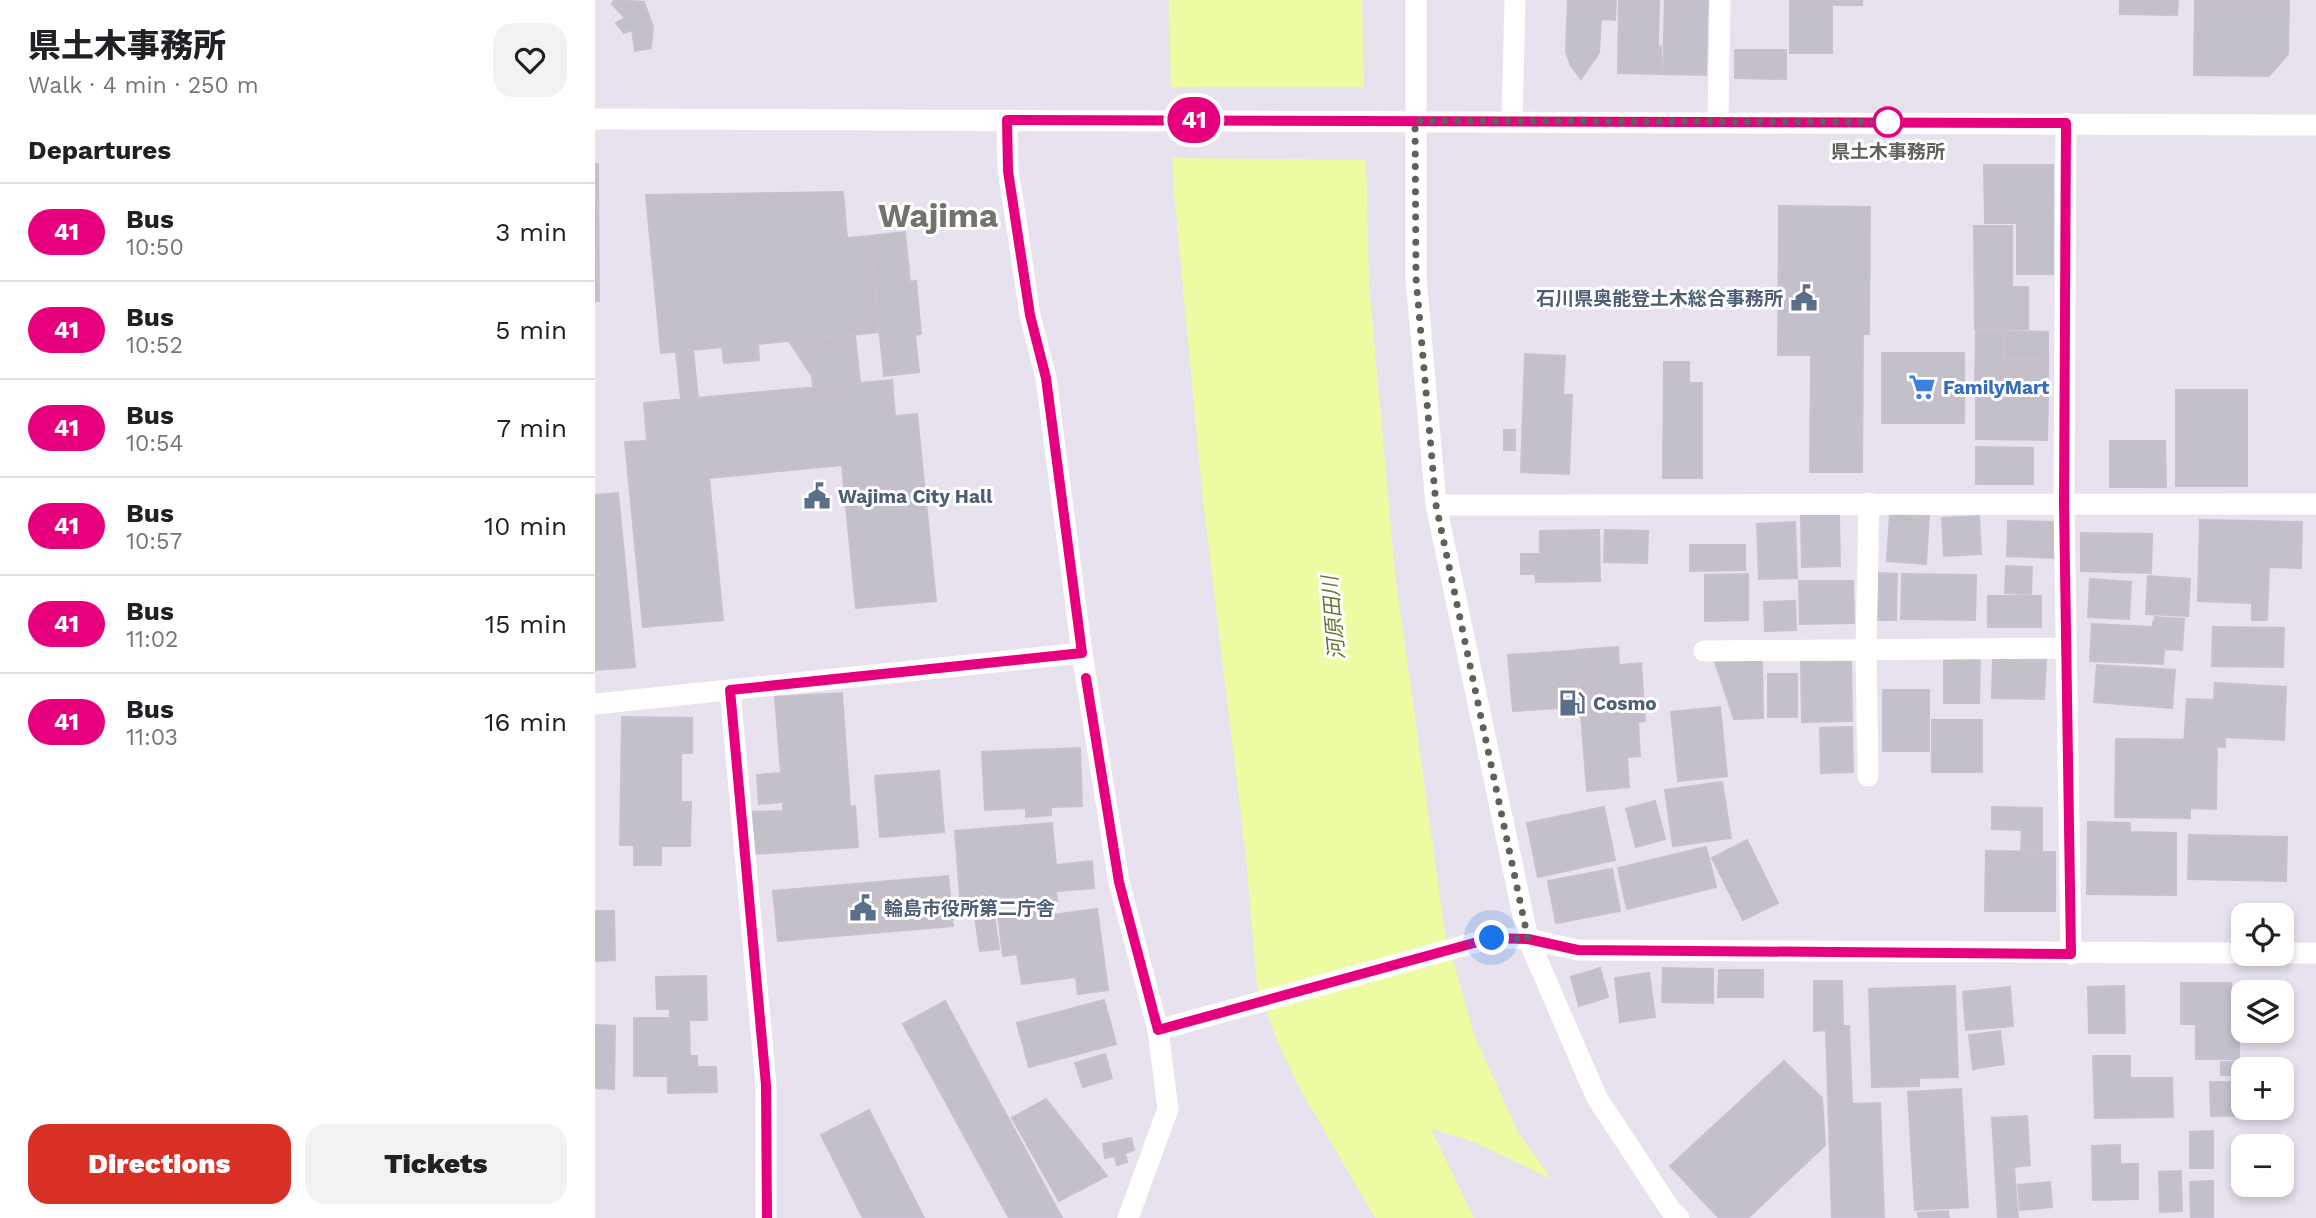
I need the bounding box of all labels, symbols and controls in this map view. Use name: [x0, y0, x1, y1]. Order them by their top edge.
button: heart: [493, 23, 567, 97]
text: 県土木事務所: [28, 26, 226, 65]
text: Walk · 4 min · 250 m: [28, 72, 259, 99]
line badge: 41: [1163, 97, 1225, 143]
text: 41: [1181, 106, 1207, 134]
marker: 県土木事務所: [1873, 107, 1903, 137]
text: Departures: [28, 135, 171, 165]
place label: 県土木事務所: [1831, 140, 1945, 163]
district label: Wajima: [878, 196, 998, 235]
text: Bus: [126, 204, 174, 234]
text: 3 min: [495, 217, 567, 247]
text: 41: [54, 218, 79, 246]
text: 10:50: [126, 234, 184, 261]
public building icon: 石川県奥能登土木総合事務所: [1789, 283, 1819, 313]
place label: 石川県奥能登土木総合事務所: [1536, 287, 1783, 310]
text: Bus: [126, 302, 174, 332]
text: 5 min: [495, 315, 567, 345]
text: 41: [54, 316, 79, 344]
text: 10:52: [126, 332, 183, 359]
supermarket icon: FamilyMart: [1907, 372, 1937, 402]
place label: FamilyMart: [1943, 376, 2050, 399]
text: Bus: [126, 400, 174, 430]
text: 7 min: [497, 413, 567, 443]
text: 41: [54, 414, 79, 442]
text: 10:54: [126, 430, 184, 457]
public building icon: Wajima City Hall: [802, 481, 832, 511]
place label: Wajima City Hall: [838, 485, 993, 508]
text: Bus: [126, 498, 174, 528]
text: 10 min: [484, 511, 567, 541]
text: 41: [54, 512, 79, 540]
text: 10:57: [126, 528, 182, 555]
water label: 河原田川: [1317, 573, 1349, 661]
text: Bus: [126, 596, 174, 626]
text: 15 min: [485, 609, 567, 639]
text: 41: [54, 610, 79, 638]
text: 11:02: [126, 626, 178, 653]
fuel station icon: Cosmo: [1557, 688, 1587, 718]
place label: Cosmo: [1593, 692, 1657, 715]
text: Bus: [126, 694, 174, 724]
text: 16 min: [484, 707, 567, 737]
text: 41: [54, 708, 79, 736]
text: 11:03: [126, 724, 178, 751]
public building icon: 輪島市役所第二庁舎: [848, 893, 878, 923]
place label: 輪島市役所第二庁舎: [884, 897, 1055, 920]
map controls: [2231, 903, 2294, 1197]
button: locate: [2231, 903, 2294, 966]
your location: [1474, 920, 1509, 955]
button: layers: [2231, 980, 2294, 1043]
button: +: [2231, 1057, 2294, 1120]
button: Directions: [28, 1124, 291, 1204]
button: Tickets: [305, 1124, 567, 1204]
button: −: [2231, 1134, 2294, 1197]

